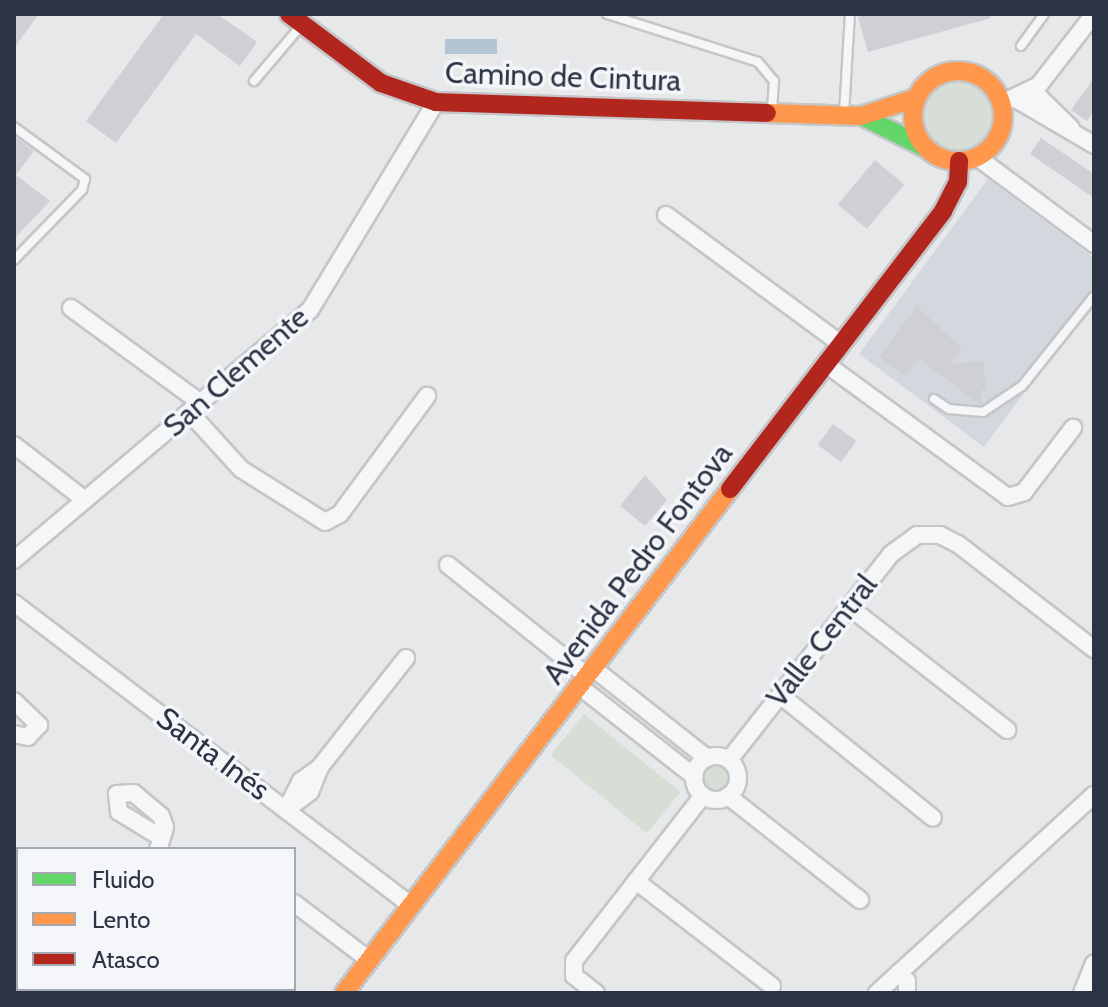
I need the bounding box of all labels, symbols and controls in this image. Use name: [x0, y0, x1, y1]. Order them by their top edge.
street label: Camino de Cintura: [444, 55, 682, 99]
street label: San Clemente: [156, 299, 316, 445]
street label: Avenida Pedro Fontova: [536, 437, 740, 691]
street label: Valle Central: [759, 567, 885, 715]
street label: Santa Inés: [150, 700, 276, 808]
legend: [16, 847, 296, 991]
text: Fluido: [92, 865, 154, 894]
text: Lento: [92, 905, 151, 934]
text: Atasco: [92, 945, 160, 974]

